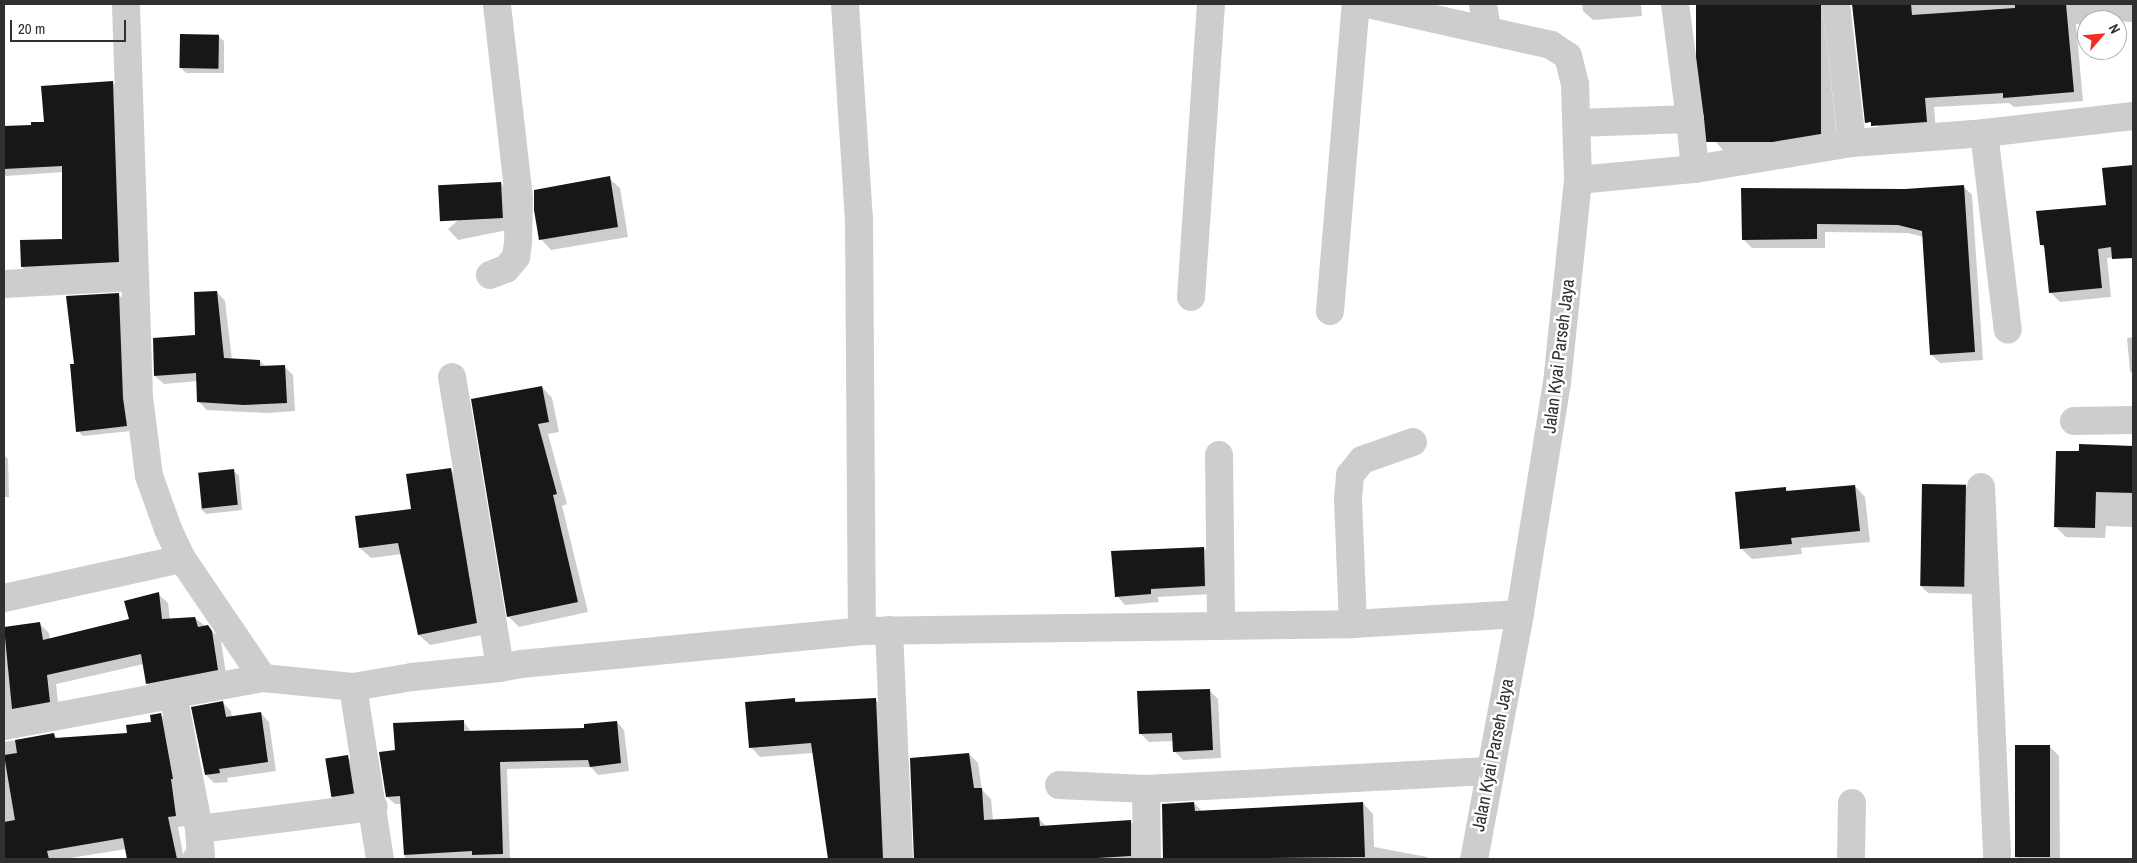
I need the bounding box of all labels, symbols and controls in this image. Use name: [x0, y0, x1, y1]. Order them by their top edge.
scale bar: [12, 10, 129, 42]
north arrow: [2077, 10, 2127, 60]
text: 20 m: [18, 18, 45, 39]
text: N: [2105, 21, 2124, 36]
street label: Jalan Kyai Parseh Jaya: [1539, 278, 1579, 434]
street label: Jalan Kyai Parseh Jaya: [1468, 677, 1518, 833]

